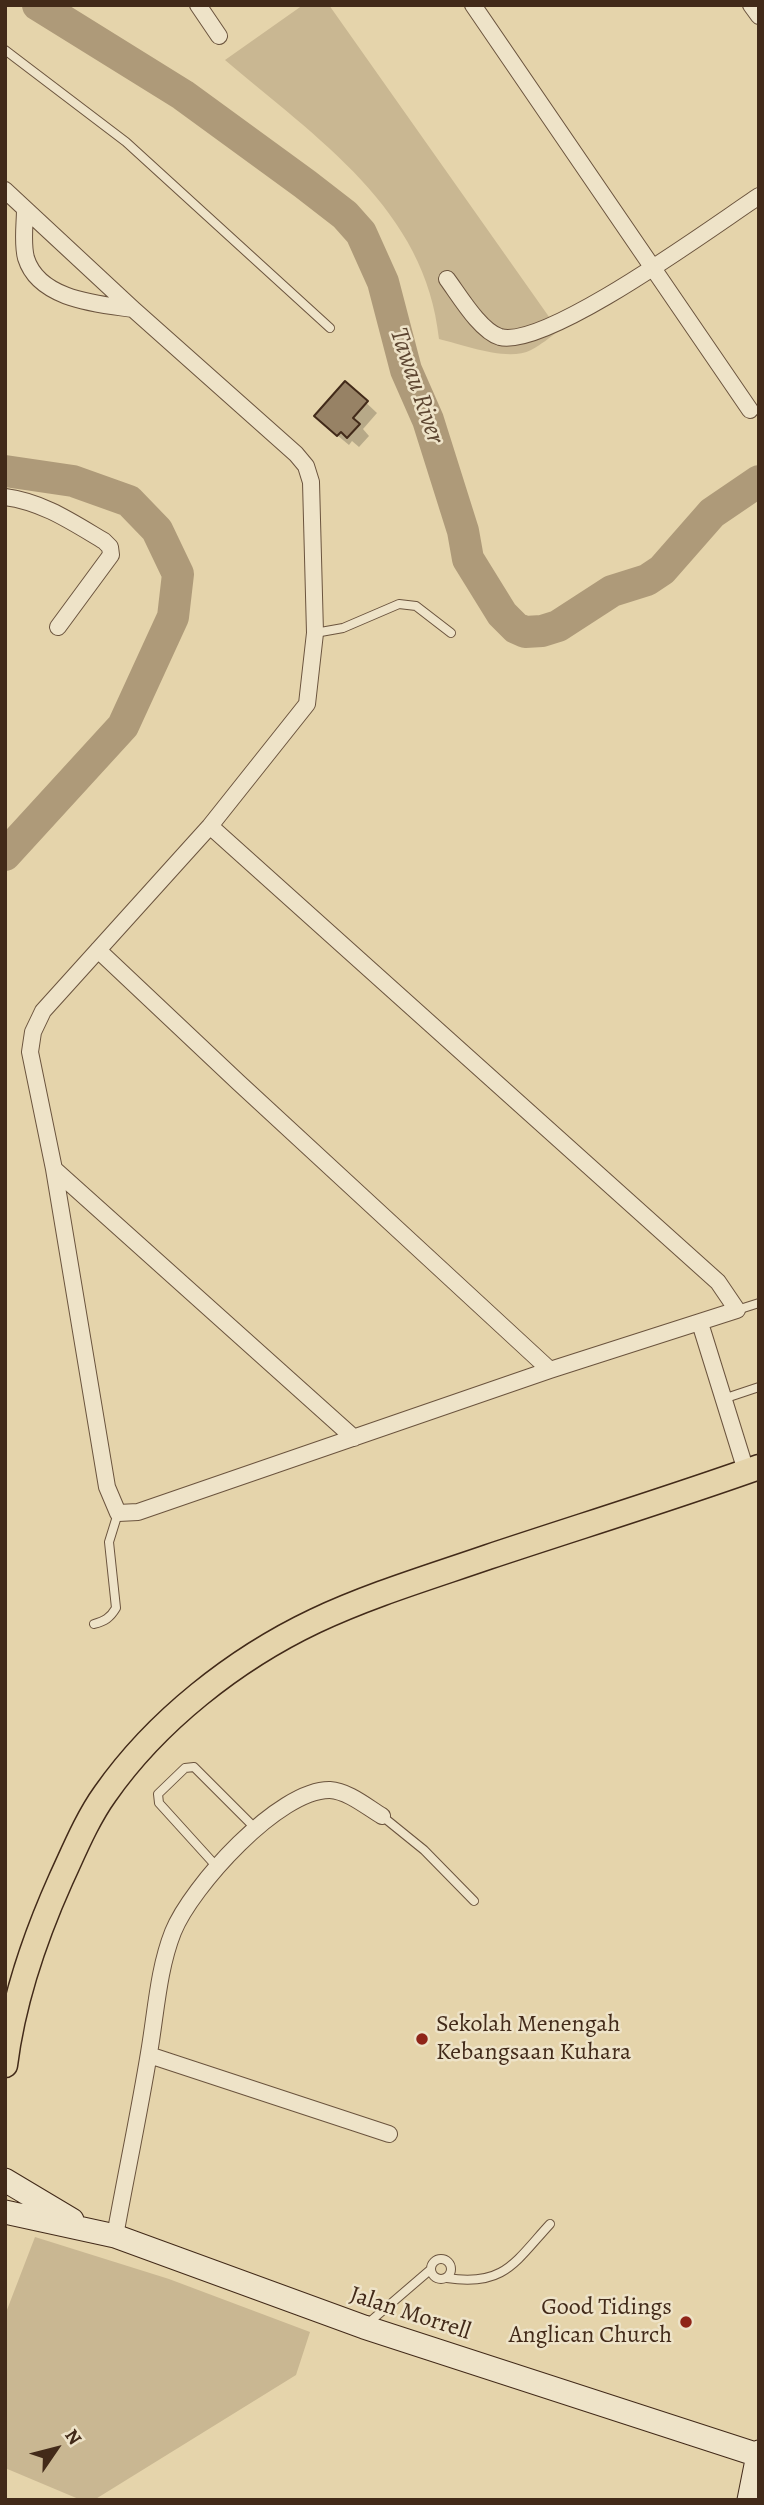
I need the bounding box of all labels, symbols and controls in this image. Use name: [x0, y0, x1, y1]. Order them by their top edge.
water label: Tawau River: [382, 324, 450, 448]
place label: Sekolah Menengah Kebangsaan Kuhara: [436, 2011, 631, 2067]
marker: Sekolah Menengah Kebangsaan Kuhara: [414, 2031, 430, 2047]
street label: Jalan Morrell: [346, 2281, 474, 2347]
place label: Good Tidings Anglican Church: [509, 2294, 672, 2350]
marker: Good Tidings Anglican Church: [678, 2314, 694, 2330]
north arrow: [21, 2414, 91, 2484]
text: N: [59, 2424, 88, 2450]

